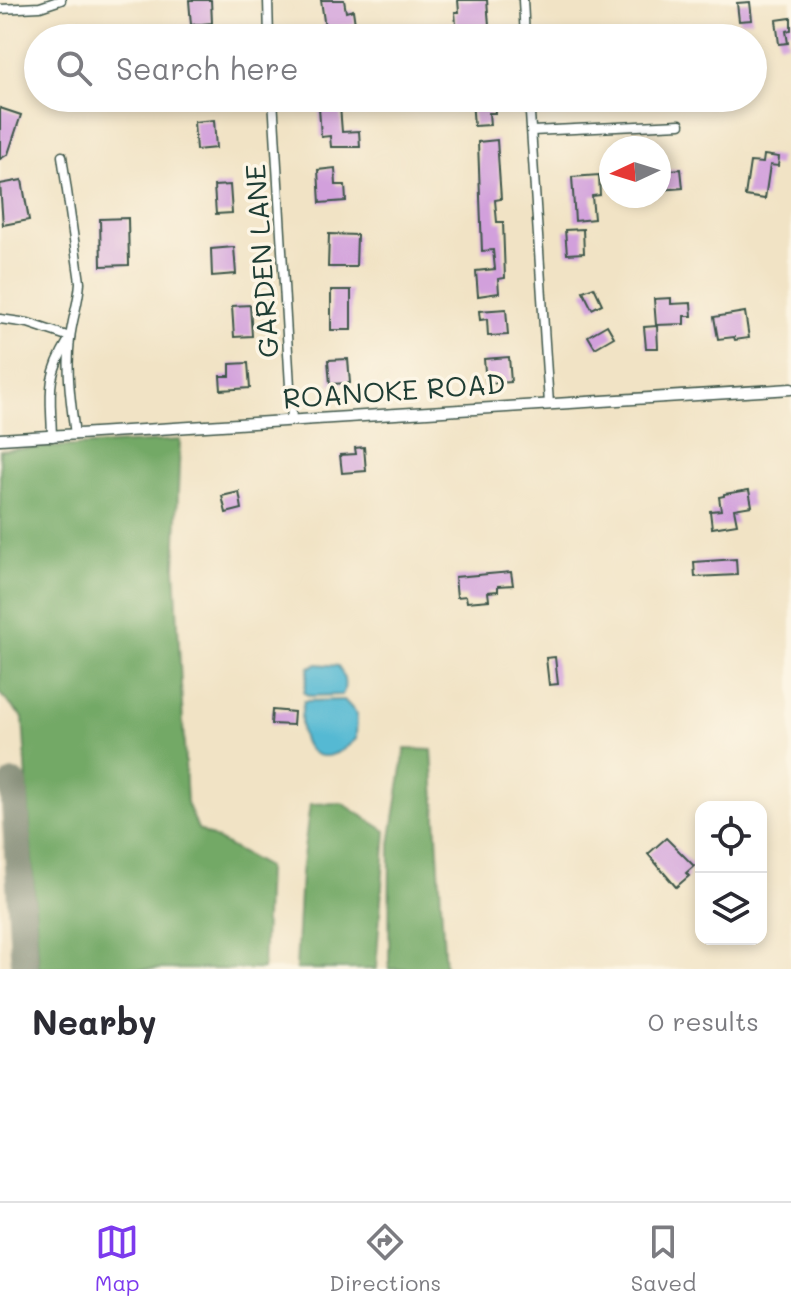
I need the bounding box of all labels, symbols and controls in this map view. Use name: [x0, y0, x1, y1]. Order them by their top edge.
search box: [24, 24, 767, 112]
icon: search: [52, 46, 96, 90]
text: Search here: [116, 48, 299, 88]
north arrow: [599, 136, 671, 208]
street label: GARDEN LANE: [236, 163, 286, 359]
street label: ROANOKE ROAD: [281, 364, 507, 416]
map controls: [695, 801, 767, 945]
button: locate: [695, 801, 767, 873]
button: layers: [695, 873, 767, 945]
text: Nearby: [32, 999, 157, 1044]
text: 0 results: [648, 1004, 759, 1038]
tab: Map: [95, 1220, 140, 1297]
tab: Directions: [329, 1220, 441, 1297]
tab: Saved: [631, 1220, 696, 1297]

